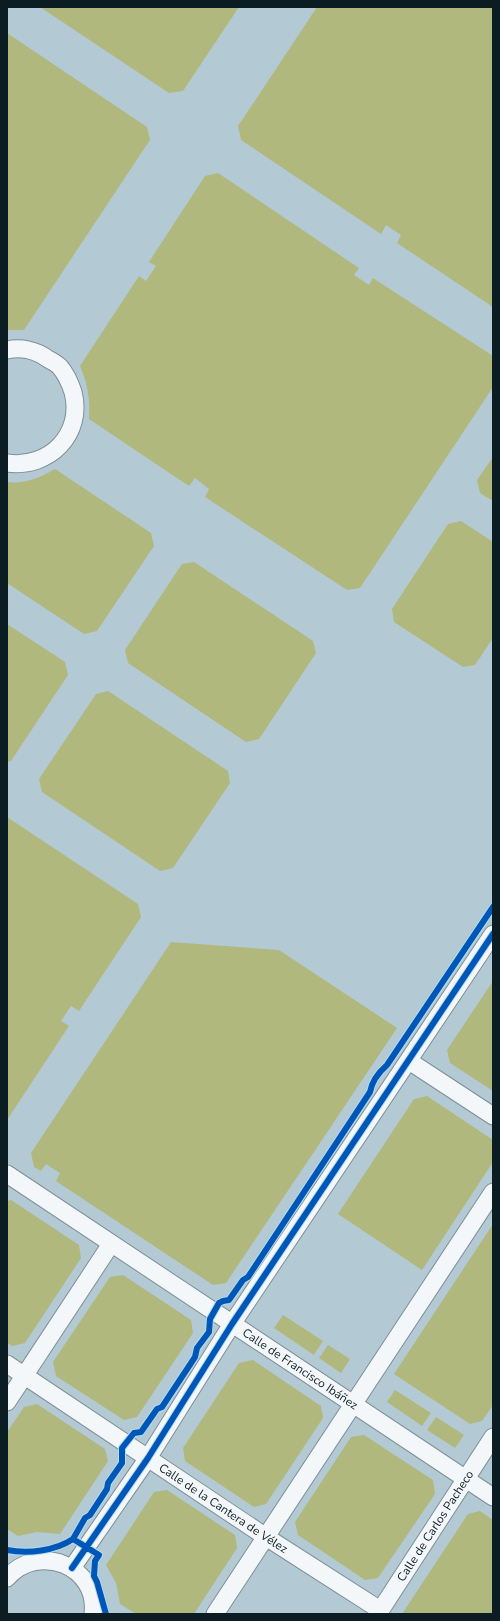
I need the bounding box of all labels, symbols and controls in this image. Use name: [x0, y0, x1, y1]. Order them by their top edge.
street label: Calle de Francisco Ibáñez: [239, 1325, 361, 1413]
street label: Calle de la Cantera de Vélez: [156, 1460, 291, 1557]
street label: Calle de Carlos Pacheco: [393, 1467, 477, 1585]

